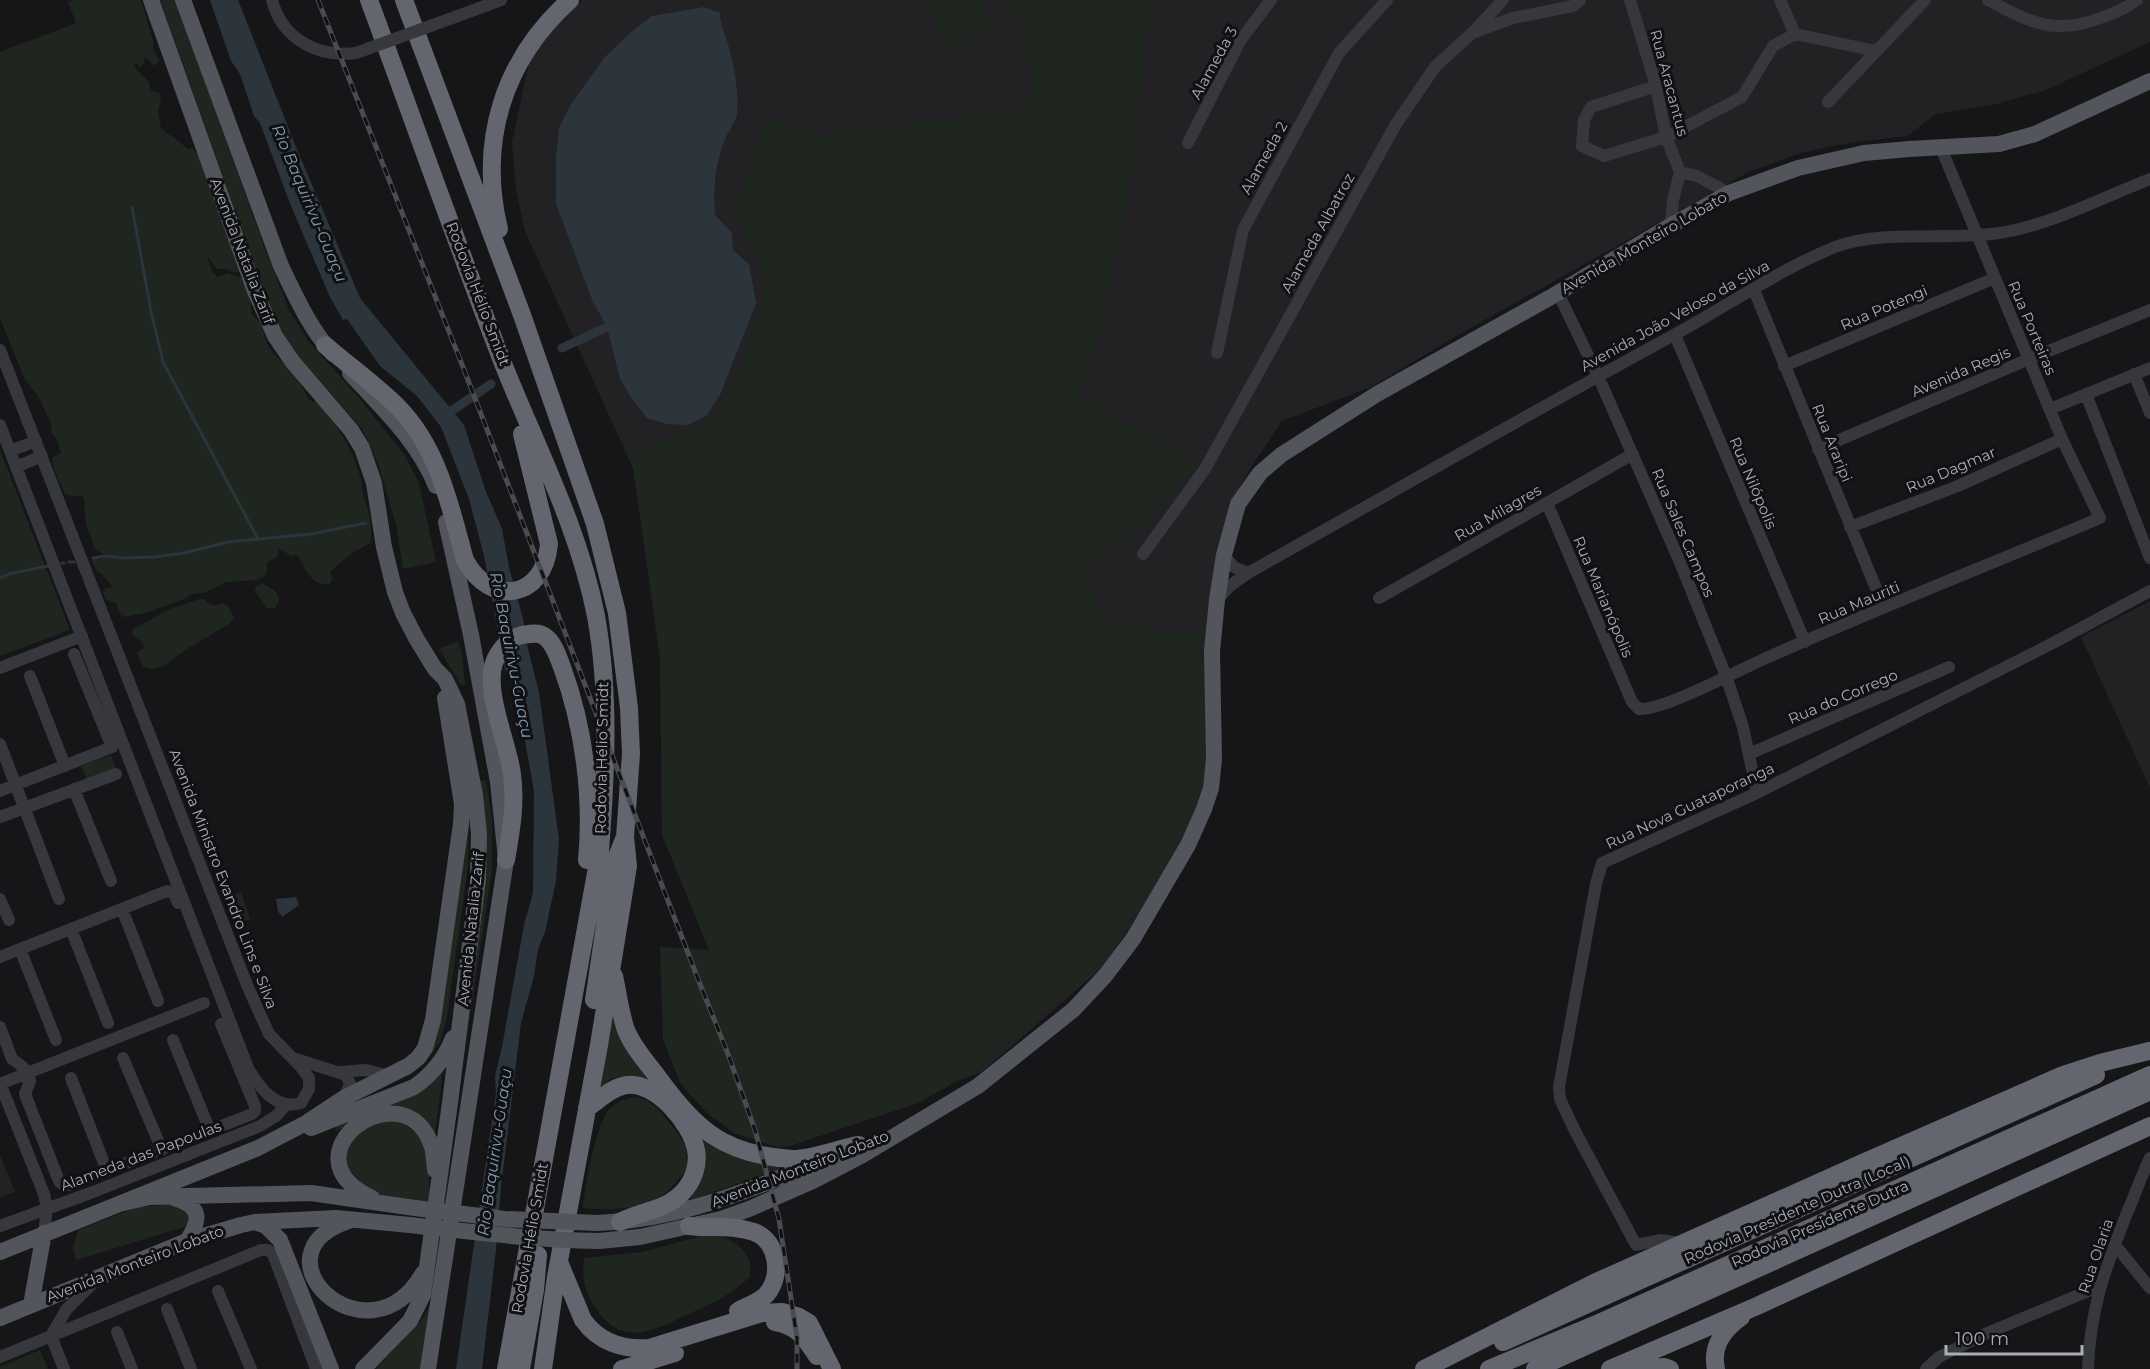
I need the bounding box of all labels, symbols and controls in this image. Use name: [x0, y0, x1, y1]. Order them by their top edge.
street label: Alameda 3: [1186, 23, 1241, 102]
street label: Rua Aracantus: [1646, 27, 1693, 138]
street label: Alameda 2: [1236, 118, 1291, 197]
water label: Rio Baquirivu-Guaçu: [268, 122, 351, 285]
street label: Alameda Albatroz: [1277, 169, 1359, 296]
street label: Avenida Natalia Zarif: [206, 175, 279, 327]
street label: Avenida Monteiro Lobato: [1557, 187, 1730, 298]
street label: Rodovia Hélio Smidt: [442, 219, 515, 368]
street label: Avenida João Veloso da Silva: [1577, 256, 1773, 376]
street label: Rua Porteiras: [2004, 278, 2061, 378]
street label: Rua Potengi: [1837, 281, 1930, 334]
street label: Avenida Regis: [1908, 342, 2013, 401]
street label: Rua Araripi: [1808, 401, 1857, 485]
street label: Rua Nilópolis: [1726, 434, 1781, 532]
street label: Rua Dagmar: [1903, 442, 1999, 497]
street label: Rua Sales Campos: [1648, 465, 1719, 600]
street label: Rua Milagres: [1451, 480, 1545, 545]
street label: Rua Marianópolis: [1569, 533, 1638, 660]
water label: Rio Baquirivu-Guaçu: [486, 570, 537, 740]
street label: Rua Mauriti: [1815, 577, 1903, 628]
street label: Rua do Corrego: [1785, 665, 1901, 728]
street label: Rodovia Hélio Smidt: [591, 682, 612, 834]
street label: Avenida Ministro Evandro Lins e Silva: [165, 746, 282, 1011]
street label: Rua Nova Guataporanga: [1602, 758, 1777, 853]
street label: Avenida Natalia Zarif: [453, 850, 488, 1007]
water label: Rio Baquirivu-Guaçu: [473, 1067, 516, 1237]
street label: Alameda das Papoulas: [58, 1116, 224, 1195]
street label: Avenida Monteiro Lobato: [708, 1126, 891, 1211]
street label: Rodovia Presidente Dutra (Local): [1681, 1152, 1913, 1268]
street label: Rodovia Hélio Smidt: [507, 1161, 552, 1315]
street label: Rodovia Presidente Dutra: [1729, 1177, 1911, 1271]
street label: Rua Olaria: [2074, 1216, 2117, 1296]
street label: Avenida Monteiro Lobato: [43, 1221, 226, 1306]
scale bar: [1946, 1318, 2082, 1356]
text: 100 m: [1955, 1328, 2009, 1350]

